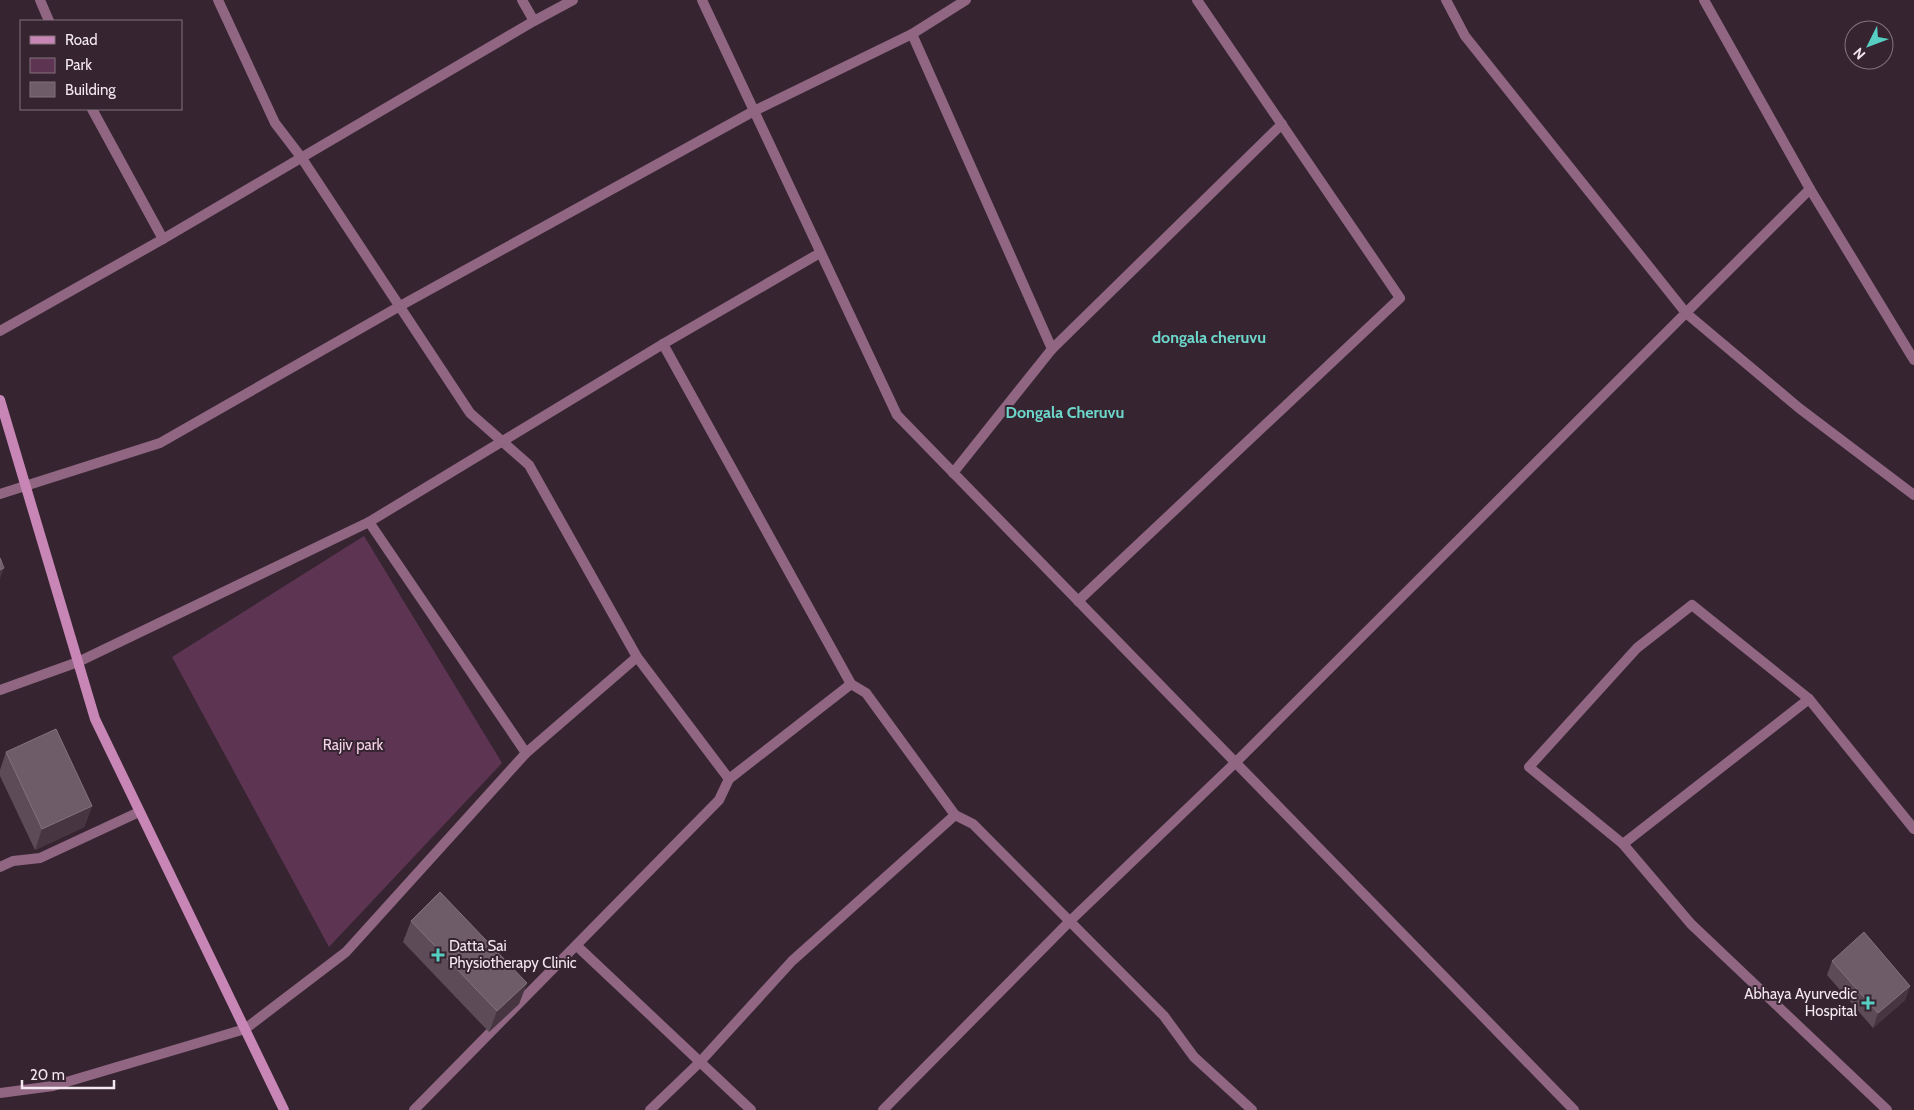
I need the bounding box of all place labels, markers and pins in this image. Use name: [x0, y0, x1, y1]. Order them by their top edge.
place label: Datta Sai Physiotherapy Clinic: [449, 937, 577, 972]
marker: Datta Sai Physiotherapy Clinic: [431, 948, 445, 962]
place label: Abhaya Ayurvedic Hospital: [1744, 985, 1857, 1020]
marker: Abhaya Ayurvedic Hospital: [1861, 996, 1875, 1010]

